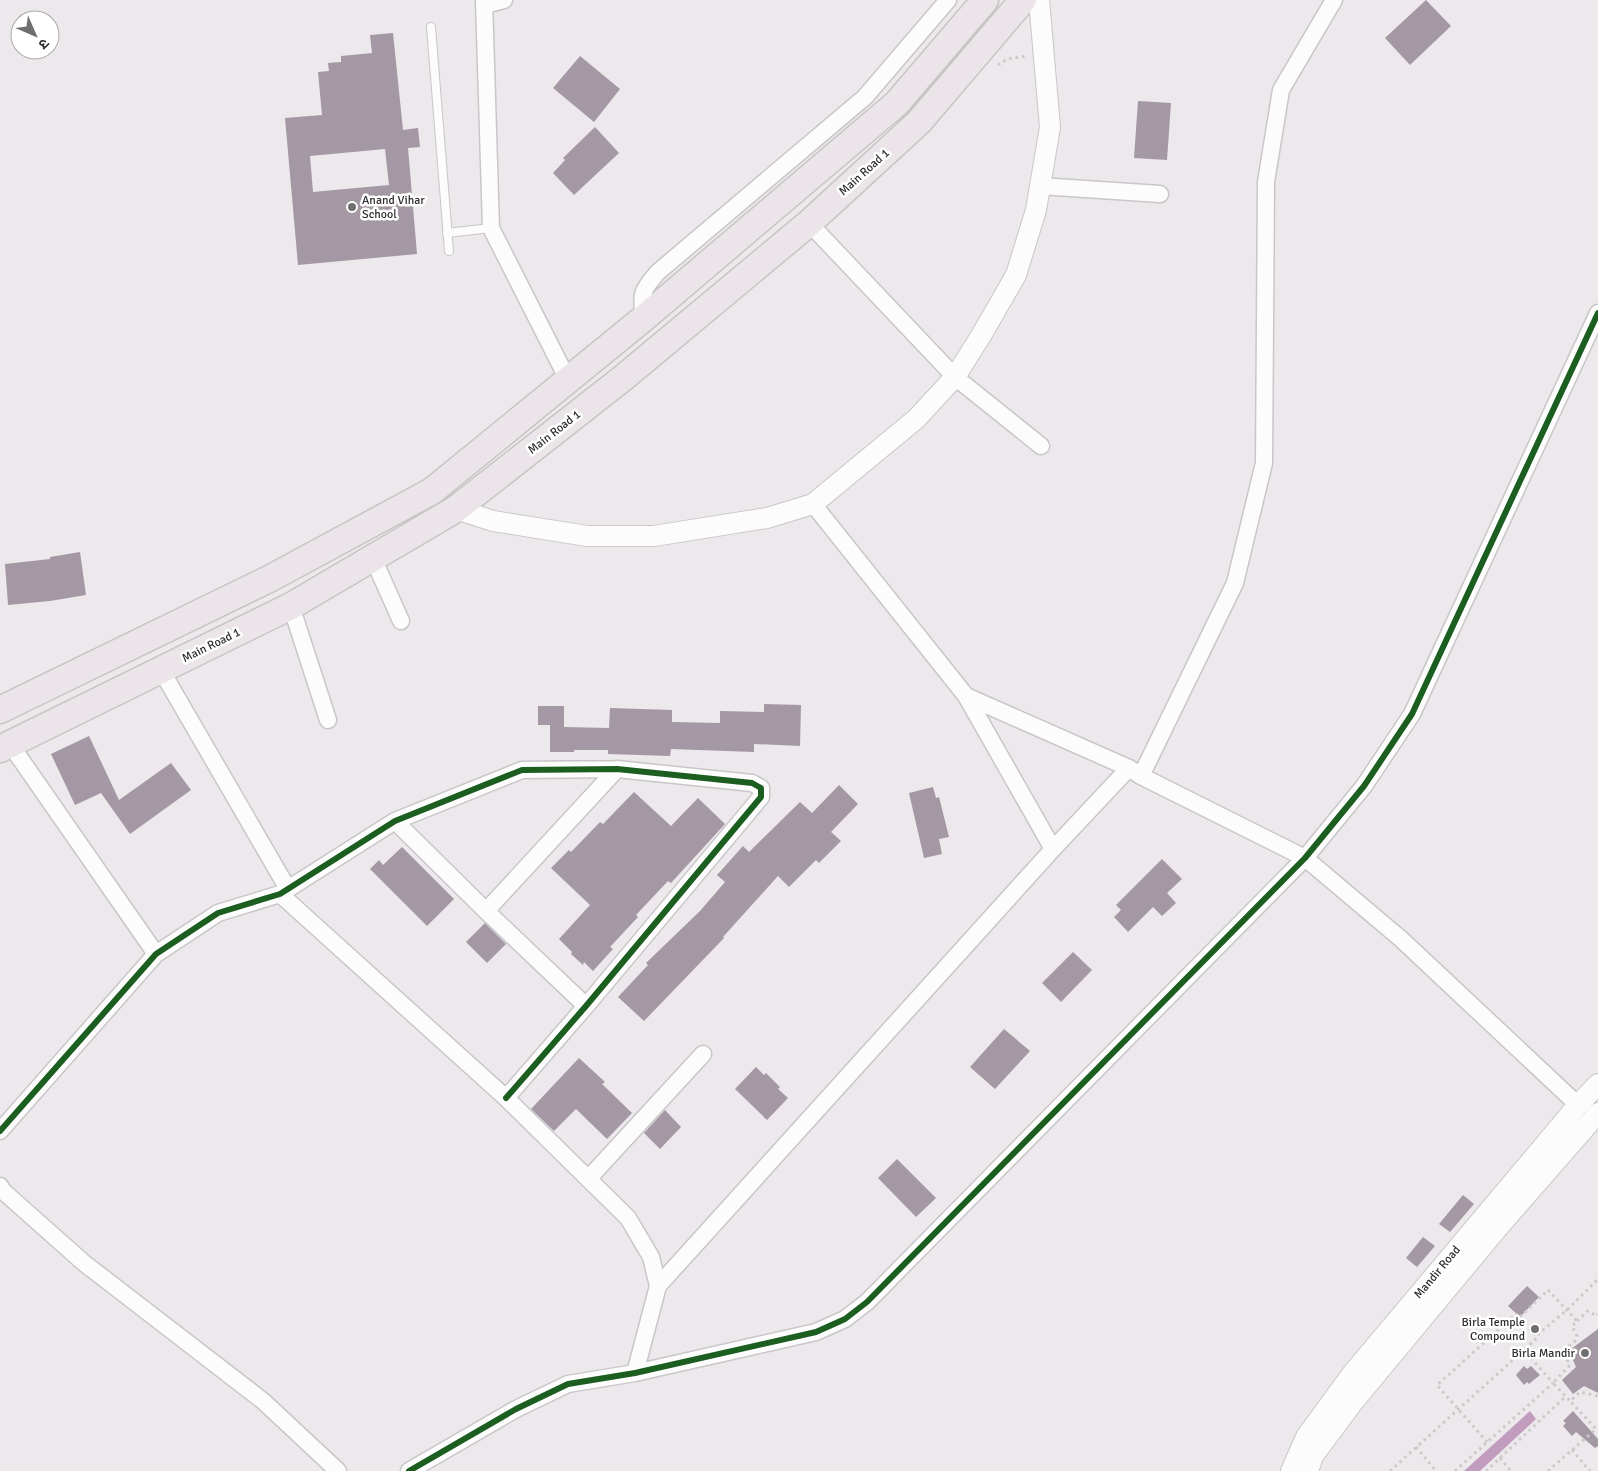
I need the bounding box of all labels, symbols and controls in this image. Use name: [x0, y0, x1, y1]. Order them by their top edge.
north arrow: [10, 10, 60, 60]
text: उ: [34, 35, 53, 53]
street label: Main Road 1: [836, 146, 893, 199]
place label: Anand Vihar School: [362, 193, 425, 222]
marker: Anand Vihar School: [346, 201, 358, 213]
street label: Main Road 1: [525, 407, 584, 458]
street label: Main Road 1: [180, 625, 243, 666]
street label: Mandir Road: [1411, 1243, 1464, 1302]
place label: Birla Temple Compound: [1462, 1315, 1525, 1344]
marker: Birla Temple Compound: [1529, 1323, 1541, 1335]
place label: Birla Mandir: [1511, 1346, 1576, 1361]
marker: Birla Mandir: [1579, 1347, 1591, 1359]

